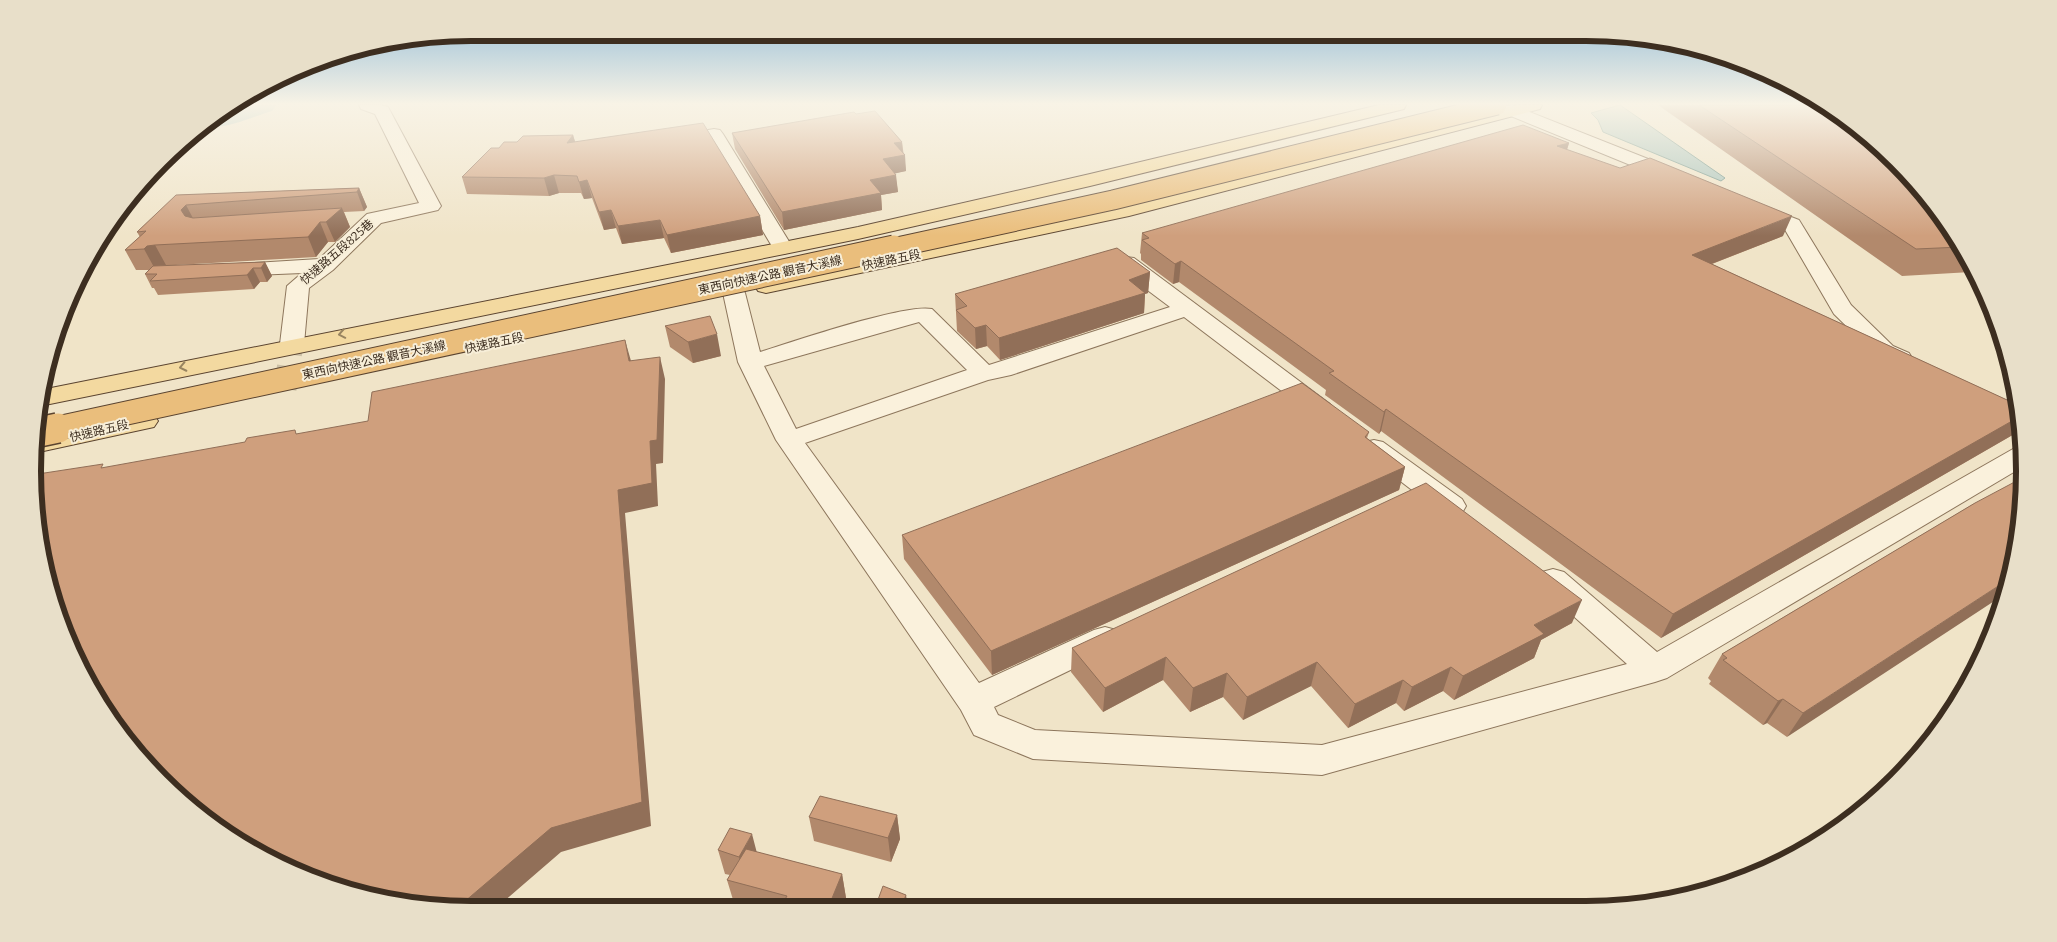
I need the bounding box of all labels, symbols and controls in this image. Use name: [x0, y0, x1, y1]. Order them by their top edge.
street label: 快速路五段825巷: [298, 216, 376, 288]
street label: 快速路五段: [860, 247, 922, 273]
street label: 東西向快速公路 觀音大溪線: [697, 253, 843, 297]
one-way arrow: [337, 328, 346, 339]
street label: 快速路五段: [463, 330, 525, 356]
street label: 東西向快速公路 觀音大溪線: [301, 338, 447, 382]
one-way arrow: [178, 361, 187, 372]
street label: 快速路五段: [68, 417, 130, 445]

